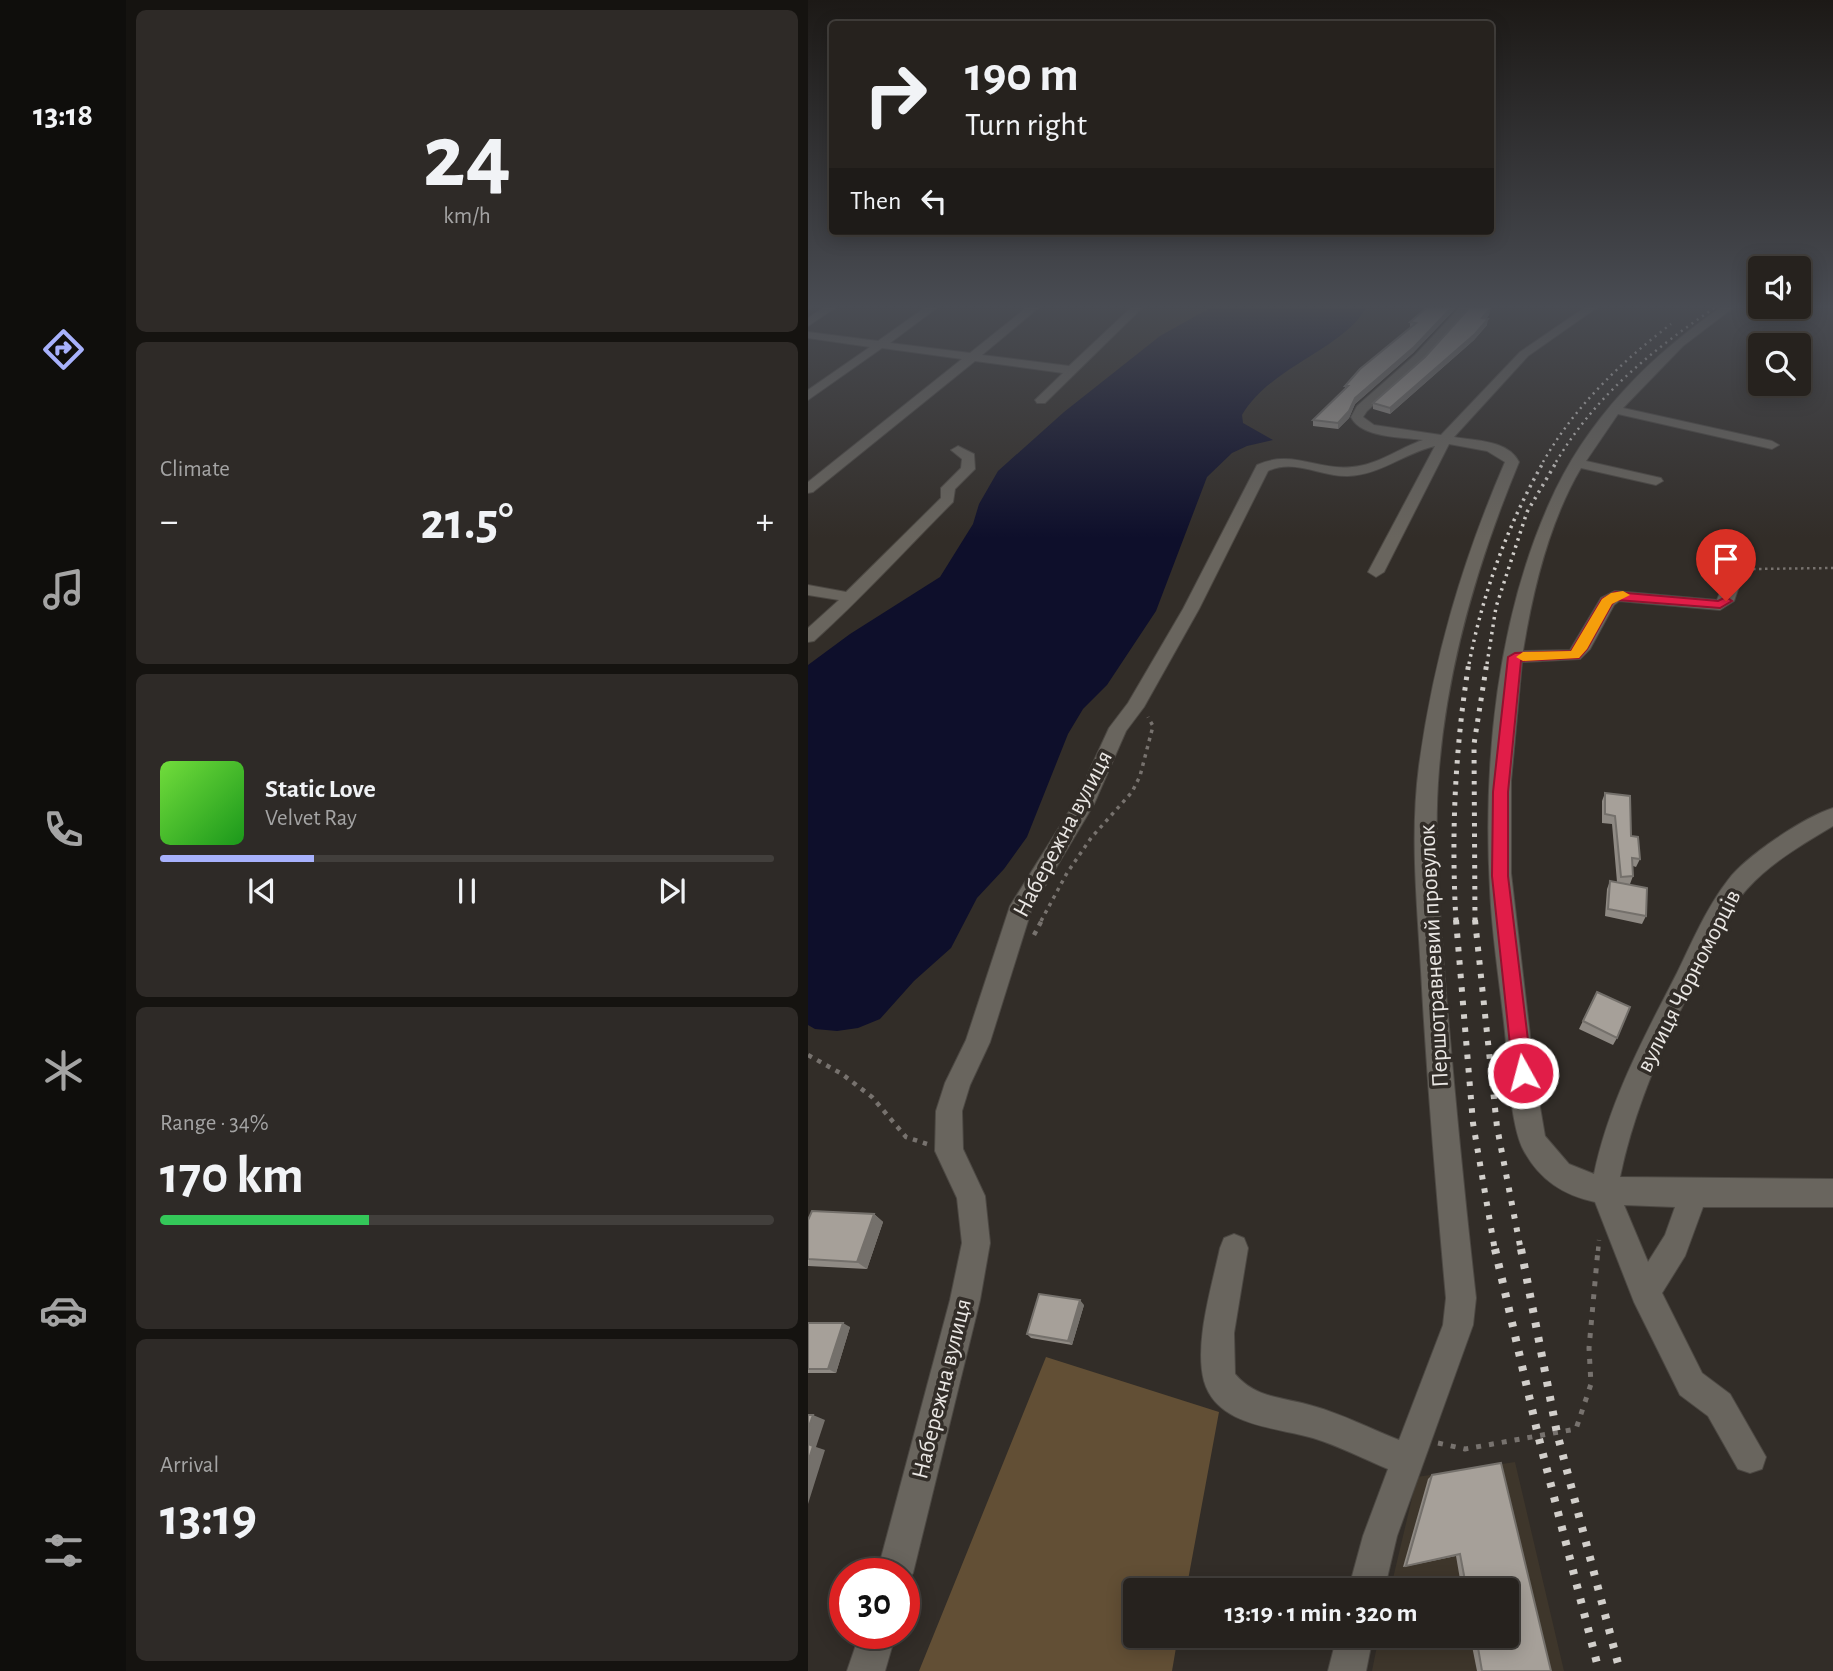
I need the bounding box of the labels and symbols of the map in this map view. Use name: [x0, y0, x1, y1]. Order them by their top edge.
pin: [1696, 529, 1756, 601]
street label: Набережна вулиця: [1009, 747, 1117, 921]
street label: Першотравневий провулок: [1415, 824, 1453, 1088]
street label: вулиця Чорноморців: [1633, 886, 1745, 1076]
position arrow: [1486, 1036, 1560, 1110]
street label: Набережна вулиця: [908, 1296, 976, 1482]
speed limit sign: 30: [829, 1558, 920, 1649]

